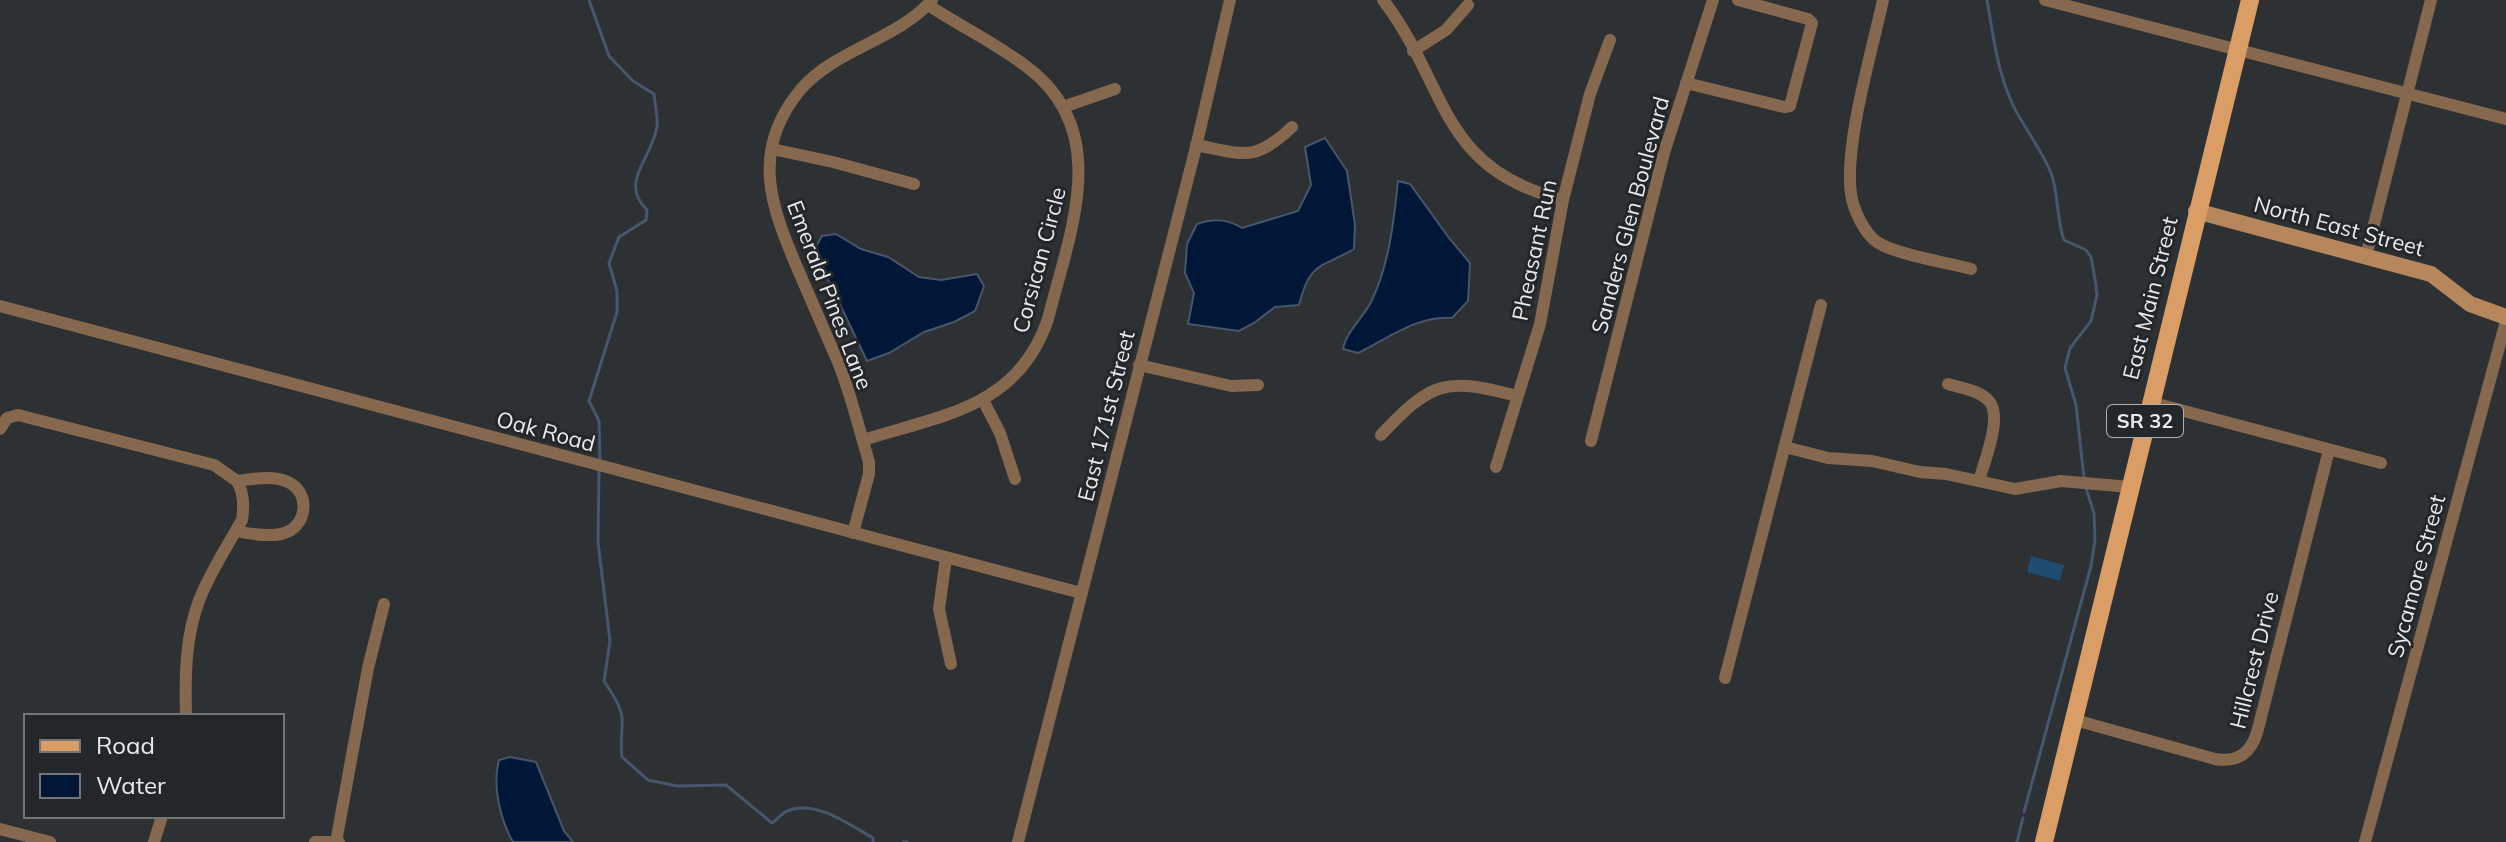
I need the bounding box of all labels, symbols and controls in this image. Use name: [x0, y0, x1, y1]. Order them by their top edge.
street label: Sanders Glen Boulevard: [1585, 93, 1675, 337]
street label: Pheasant Run: [1505, 177, 1563, 323]
street label: Corsican Circle: [1006, 184, 1072, 336]
street label: North East Street: [2251, 190, 2427, 262]
street label: Emerald Pines Lane: [781, 196, 879, 394]
street label: East Main Street: [2116, 213, 2184, 382]
street label: East 171st Street: [1071, 327, 1141, 504]
street label: Oak Road: [493, 404, 599, 458]
road number: SR 32: [2107, 405, 2183, 437]
street label: Sycamore Street: [2381, 491, 2451, 660]
street label: Hillcrest Drive: [2223, 588, 2285, 732]
legend: [24, 714, 284, 818]
text: Road: [96, 730, 155, 760]
text: Water: [96, 770, 166, 800]

